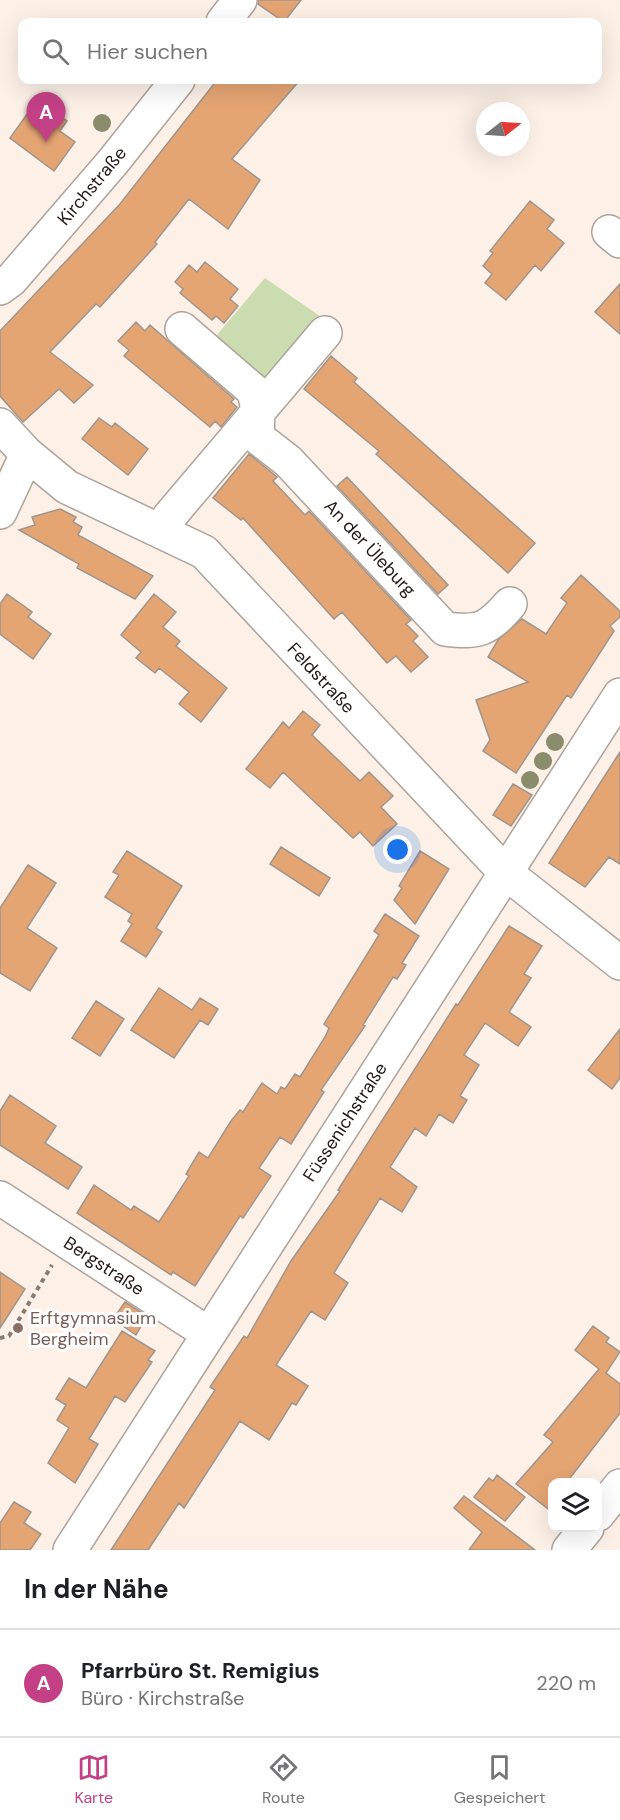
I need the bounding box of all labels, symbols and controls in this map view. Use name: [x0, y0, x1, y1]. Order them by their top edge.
search box: [18, 18, 602, 84]
icon: search: [39, 35, 72, 68]
text: Hier suchen: [87, 37, 208, 66]
pin: A: [26, 92, 66, 142]
north arrow: [476, 102, 530, 156]
street label: Kirchstraße: [52, 142, 132, 230]
street label: An der Üleburg: [319, 494, 421, 602]
street label: Feldstraße: [282, 637, 360, 719]
your location: [383, 835, 412, 864]
street label: Füssenichstraße: [297, 1058, 393, 1186]
street label: Bergstraße: [59, 1231, 149, 1301]
place label: Erftgymnasium Bergheim: [30, 1306, 156, 1351]
marker: Erftgymnasium Bergheim: [11, 1321, 25, 1335]
map controls: [548, 1478, 602, 1532]
button: layers: [548, 1478, 602, 1532]
text: In der Nähe: [24, 1572, 169, 1606]
text: Pfarrbüro St. Remigius: [81, 1656, 320, 1685]
text: A: [36, 1670, 51, 1696]
text: 220 m: [536, 1670, 596, 1696]
text: Büro · Kirchstraße: [81, 1685, 244, 1711]
tab: Karte: [74, 1751, 113, 1808]
tab: Route: [262, 1751, 305, 1808]
tab: Gespeichert: [454, 1751, 546, 1808]

